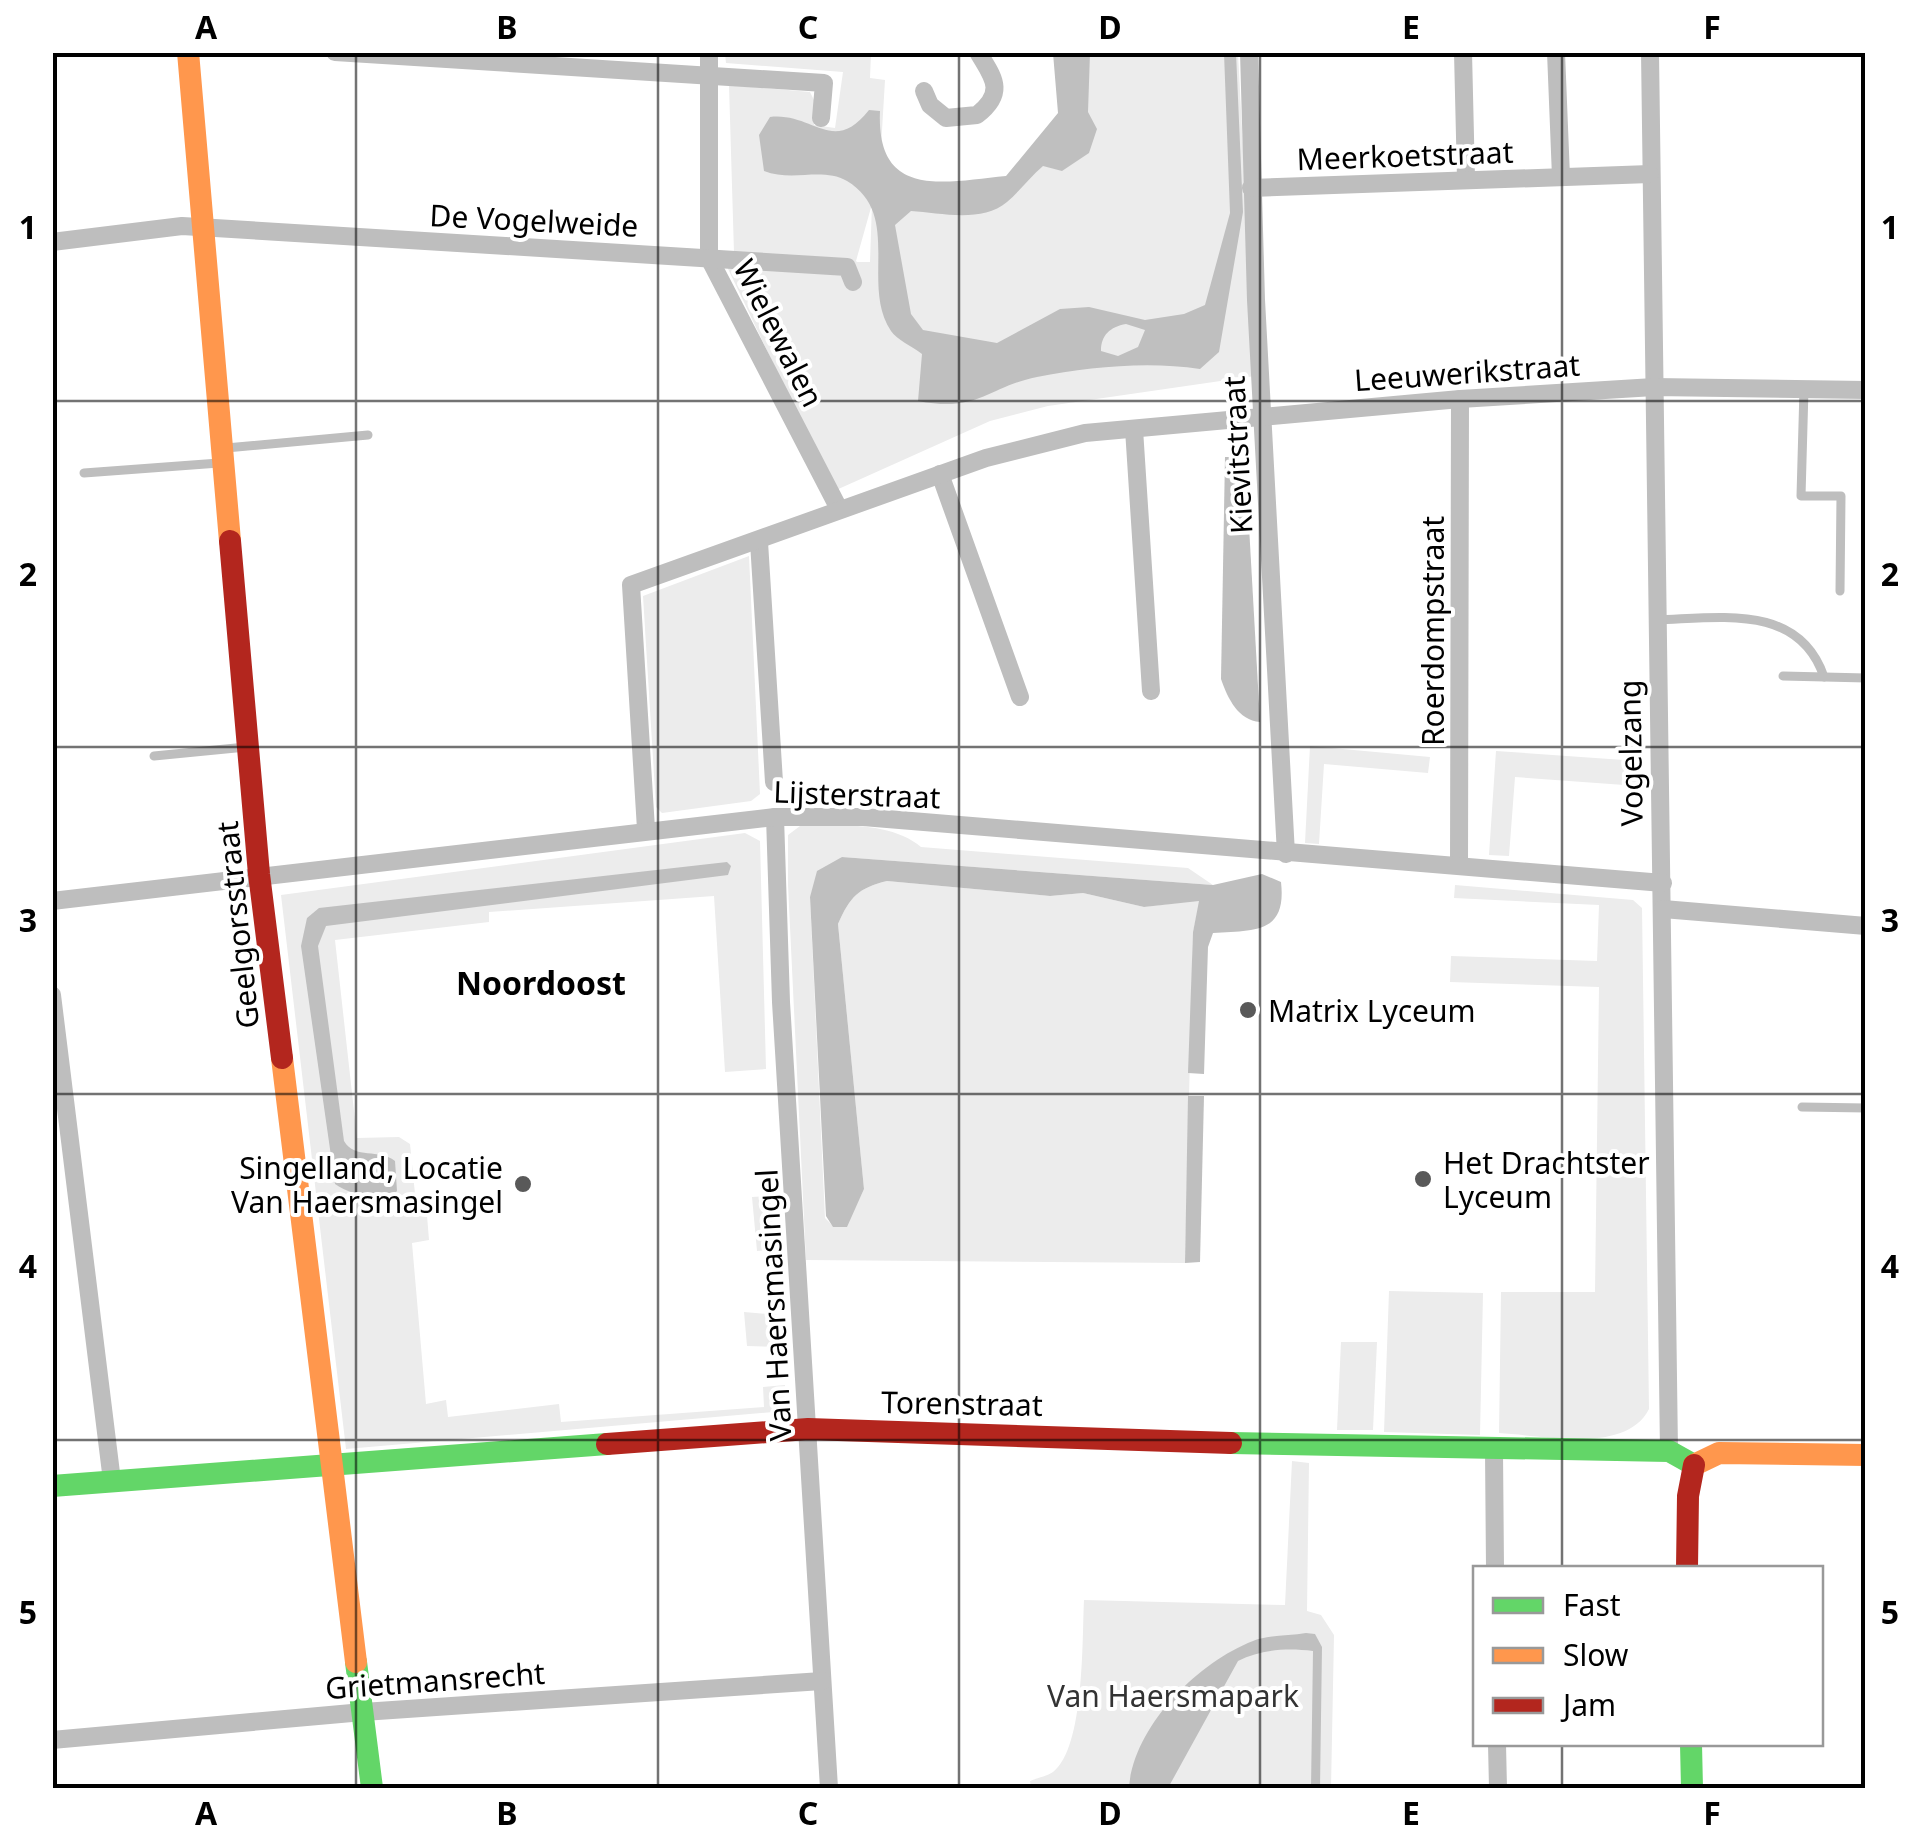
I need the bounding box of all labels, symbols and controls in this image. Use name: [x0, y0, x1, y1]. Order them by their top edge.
text: A: [195, 5, 218, 48]
text: B: [496, 5, 518, 48]
text: C: [798, 5, 818, 48]
text: D: [1098, 5, 1122, 48]
text: E: [1402, 5, 1420, 48]
text: F: [1703, 5, 1721, 48]
street label: Meerkoetstraat: [1296, 131, 1514, 179]
street label: De Vogelweide: [429, 194, 639, 246]
text: 1: [19, 205, 37, 248]
text: 1: [1881, 205, 1899, 248]
street label: Wielewalen: [724, 252, 834, 414]
street label: Leeuwerikstraat: [1353, 344, 1581, 400]
street label: Kievitstraat: [1212, 375, 1262, 535]
street label: Roerdompstraat: [1412, 516, 1453, 746]
text: 2: [19, 552, 37, 595]
text: 2: [1881, 552, 1899, 595]
street label: Vogelzang: [1608, 679, 1652, 827]
street label: Lijsterstraat: [773, 771, 941, 817]
street label: Geelgorsstraat: [206, 819, 268, 1031]
text: 3: [19, 898, 37, 941]
text: 3: [1881, 898, 1899, 941]
district label: Noordoost: [456, 961, 626, 1004]
place label: Matrix Lyceum: [1268, 990, 1476, 1031]
marker: Matrix Lyceum: [1237, 999, 1259, 1021]
place label: Het Drachtster Lyceum: [1443, 1142, 1650, 1217]
place label: Singelland, Locatie Van Haersmasingel: [231, 1147, 503, 1222]
street label: Van Haersmasingel: [745, 1168, 801, 1442]
marker: Het Drachtster Lyceum: [1412, 1168, 1434, 1190]
marker: Singelland, Locatie Van Haersmasingel: [512, 1173, 534, 1195]
text: 4: [19, 1244, 37, 1287]
text: 4: [1881, 1244, 1899, 1287]
street label: Torenstraat: [881, 1381, 1043, 1425]
legend: [1473, 1566, 1823, 1746]
text: Fast: [1563, 1584, 1621, 1625]
text: 5: [19, 1590, 37, 1633]
text: 5: [1881, 1590, 1899, 1633]
text: Slow: [1563, 1634, 1629, 1675]
street label: Grietmansrecht: [324, 1652, 546, 1708]
park label: Van Haersmapark: [1047, 1675, 1299, 1716]
text: Jam: [1560, 1684, 1616, 1725]
text: A: [195, 1791, 218, 1834]
text: B: [496, 1791, 518, 1834]
text: C: [798, 1791, 818, 1834]
text: D: [1098, 1791, 1122, 1834]
text: E: [1402, 1791, 1420, 1834]
text: F: [1703, 1791, 1721, 1834]

